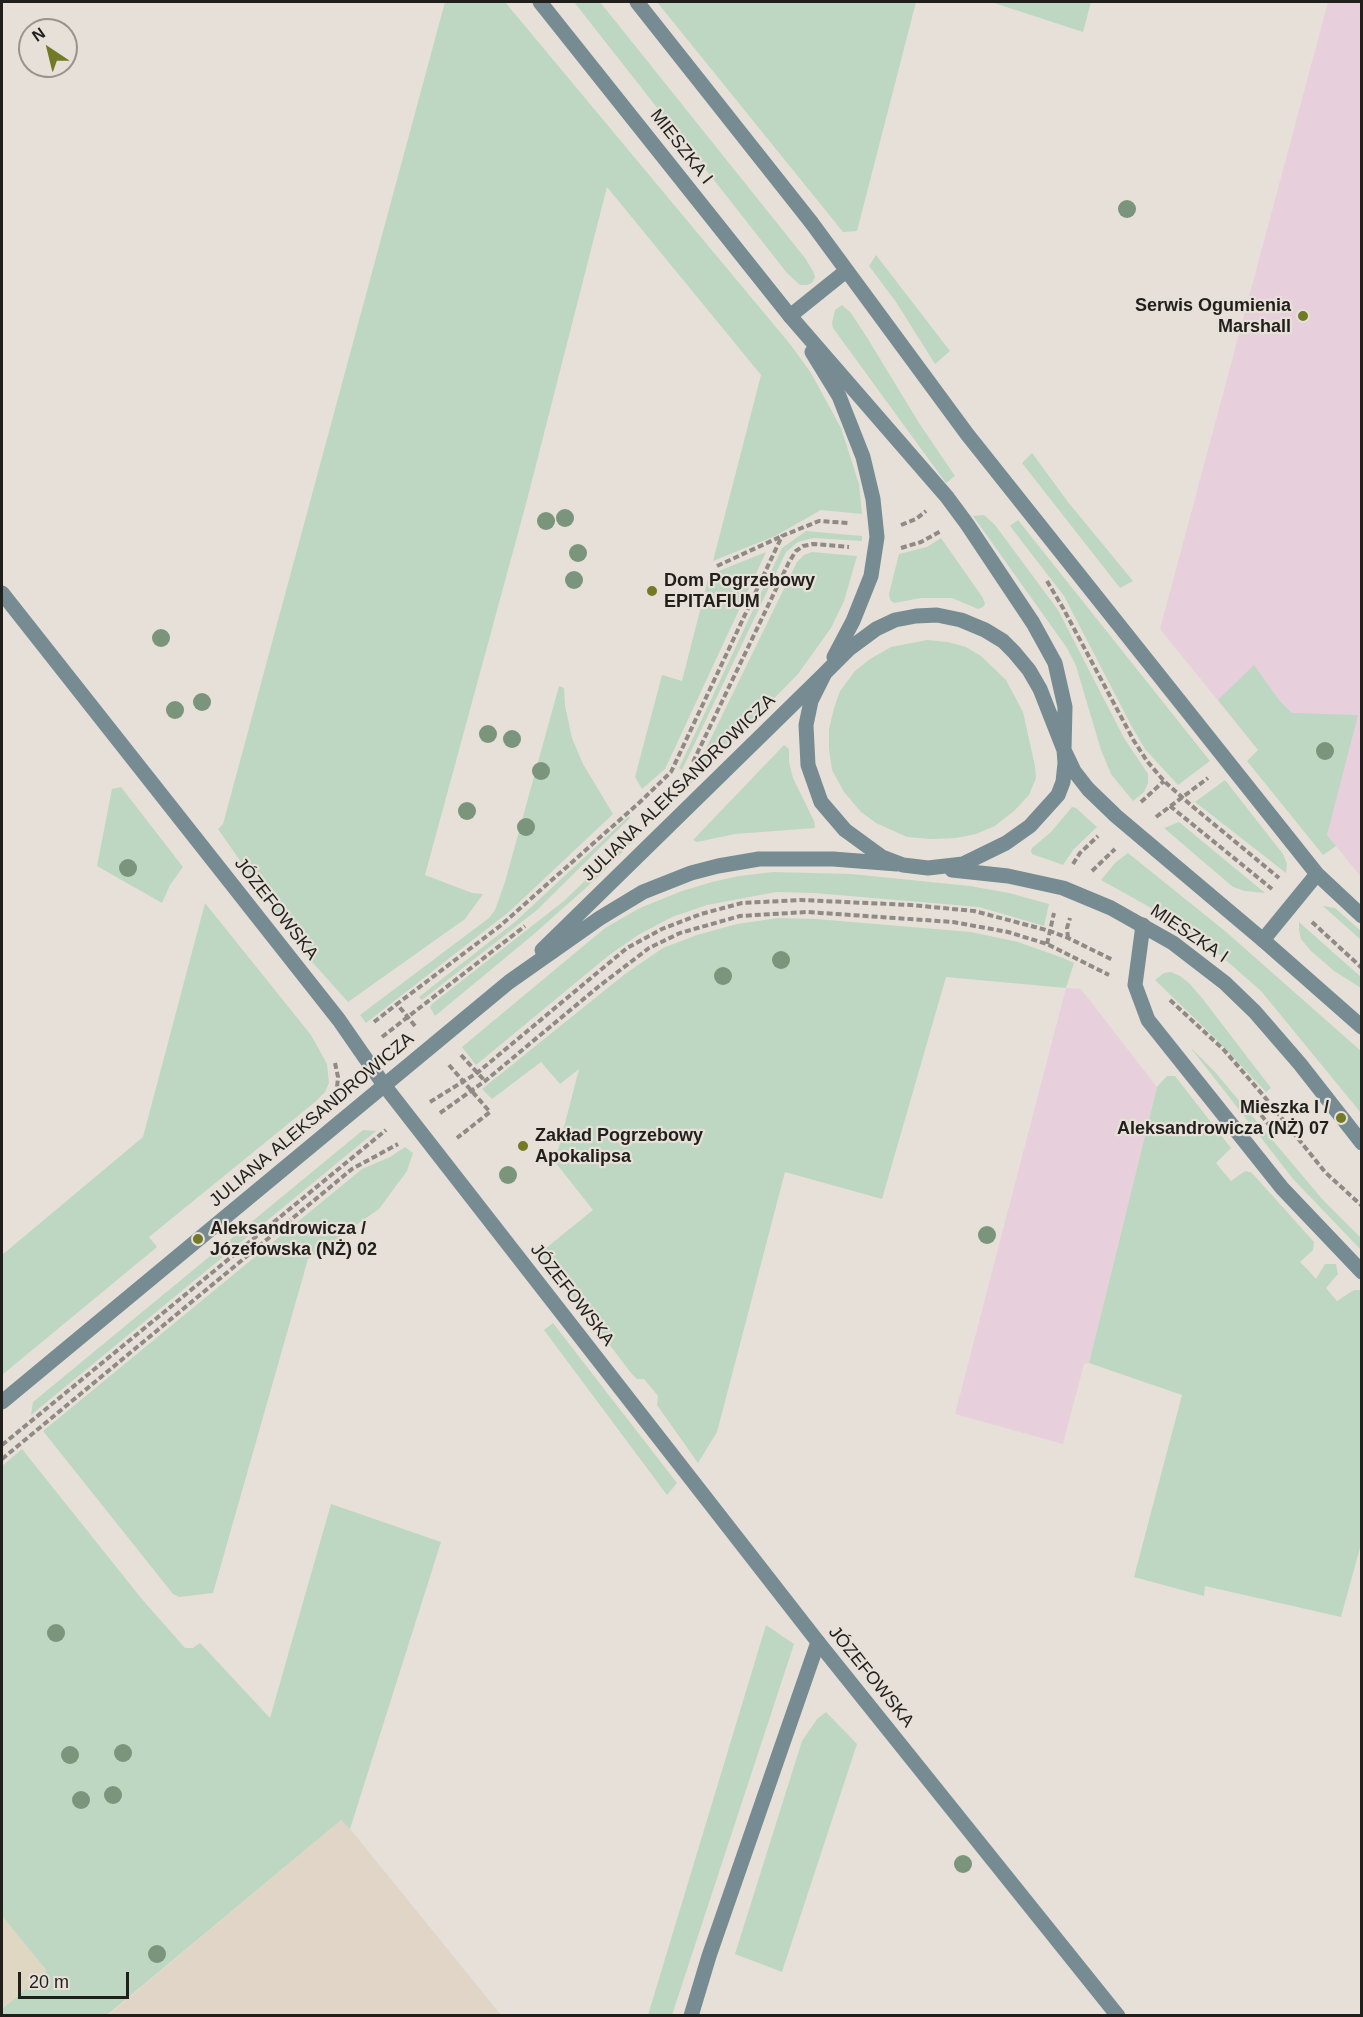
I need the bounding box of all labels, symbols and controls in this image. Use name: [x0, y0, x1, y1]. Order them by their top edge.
north arrow: [18, 18, 78, 78]
text: N: [29, 24, 48, 45]
street label: MIESZKA I: [645, 105, 717, 189]
place label: Serwis Ogumienia Marshall: [1135, 295, 1291, 338]
marker: Serwis Ogumienia Marshall: [1296, 309, 1310, 323]
place label: Dom Pogrzebowy EPITAFIUM: [664, 570, 815, 612]
marker: Dom Pogrzebowy EPITAFIUM: [645, 584, 659, 598]
street label: JULIANA ALEKSANDROWICZA: [578, 690, 780, 886]
street label: JÓZEFOWSKA: [229, 853, 323, 965]
street label: MIESZKA I: [1146, 900, 1232, 968]
street label: JULIANA ALEKSANDROWICZA: [205, 1028, 419, 1212]
place label: Mieszka I / Aleksandrowicza (NŻ) 07: [1117, 1097, 1329, 1140]
marker: Mieszka I / Aleksandrowicza (NŻ) 07: [1334, 1111, 1348, 1125]
place label: Zakład Pogrzebowy Apokalipsa: [535, 1125, 703, 1168]
marker: Zakład Pogrzebowy Apokalipsa: [516, 1139, 530, 1153]
place label: Aleksandrowicza / Józefowska (NŻ) 02: [210, 1218, 377, 1260]
marker: Aleksandrowicza / Józefowska (NŻ) 02: [191, 1232, 205, 1246]
street label: JÓZEFOWSKA: [525, 1239, 619, 1351]
street label: JÓZEFOWSKA: [824, 1622, 918, 1732]
scale bar: [21, 1960, 132, 1998]
text: 20 m: [29, 1972, 69, 1992]

